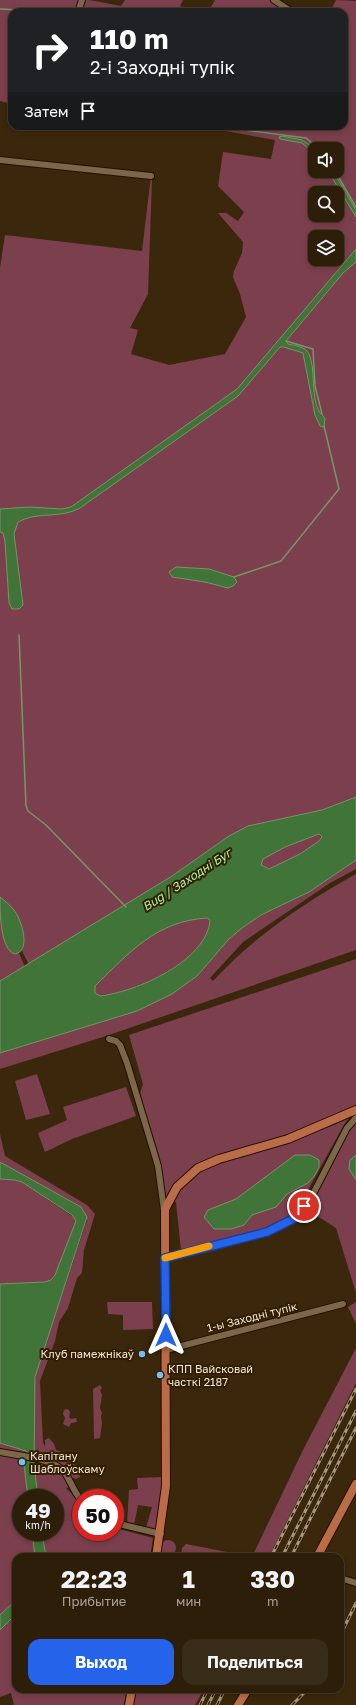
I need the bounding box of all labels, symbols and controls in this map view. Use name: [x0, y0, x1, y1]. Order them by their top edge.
text: 110 m: [90, 22, 169, 55]
icon: right: [24, 24, 76, 76]
text: 2-і Заходні тупік: [90, 56, 235, 78]
icon: arrive: [77, 100, 99, 122]
text: Затем: [24, 102, 69, 120]
map controls: [308, 142, 344, 266]
button: sound: [308, 142, 344, 178]
button: search: [308, 186, 344, 222]
button: layers: [308, 230, 344, 266]
water label: Bug / Заходні Буг: [139, 844, 235, 914]
pin: [287, 1189, 321, 1223]
icon: arrive: [293, 1195, 315, 1217]
street label: 1-ы Заходні тупік: [205, 1299, 299, 1334]
position arrow: [145, 1314, 187, 1356]
place label: Клуб памежнікаў: [40, 1347, 134, 1360]
marker: Клуб памежнікаў: [137, 1349, 147, 1359]
place label: КПП Вайсковай часткі 2187: [168, 1362, 253, 1388]
marker: КПП Вайсковай часткі 2187: [155, 1370, 165, 1380]
place label: Капітану Шаблоўскаму: [30, 1449, 105, 1475]
marker: Капітану Шаблоўскаму: [17, 1457, 27, 1467]
speed limit sign: 50: [72, 1489, 124, 1541]
text: 49: [25, 1498, 51, 1522]
text: km/h: [25, 1519, 51, 1531]
text: 22:23: [61, 1564, 127, 1593]
text: 1: [182, 1564, 195, 1593]
text: 330: [250, 1564, 295, 1593]
text: Прибытие: [62, 1593, 126, 1609]
text: мин: [176, 1593, 201, 1609]
text: m: [267, 1593, 278, 1609]
button: Выход: [28, 1639, 174, 1685]
button: Поделиться: [182, 1639, 328, 1685]

